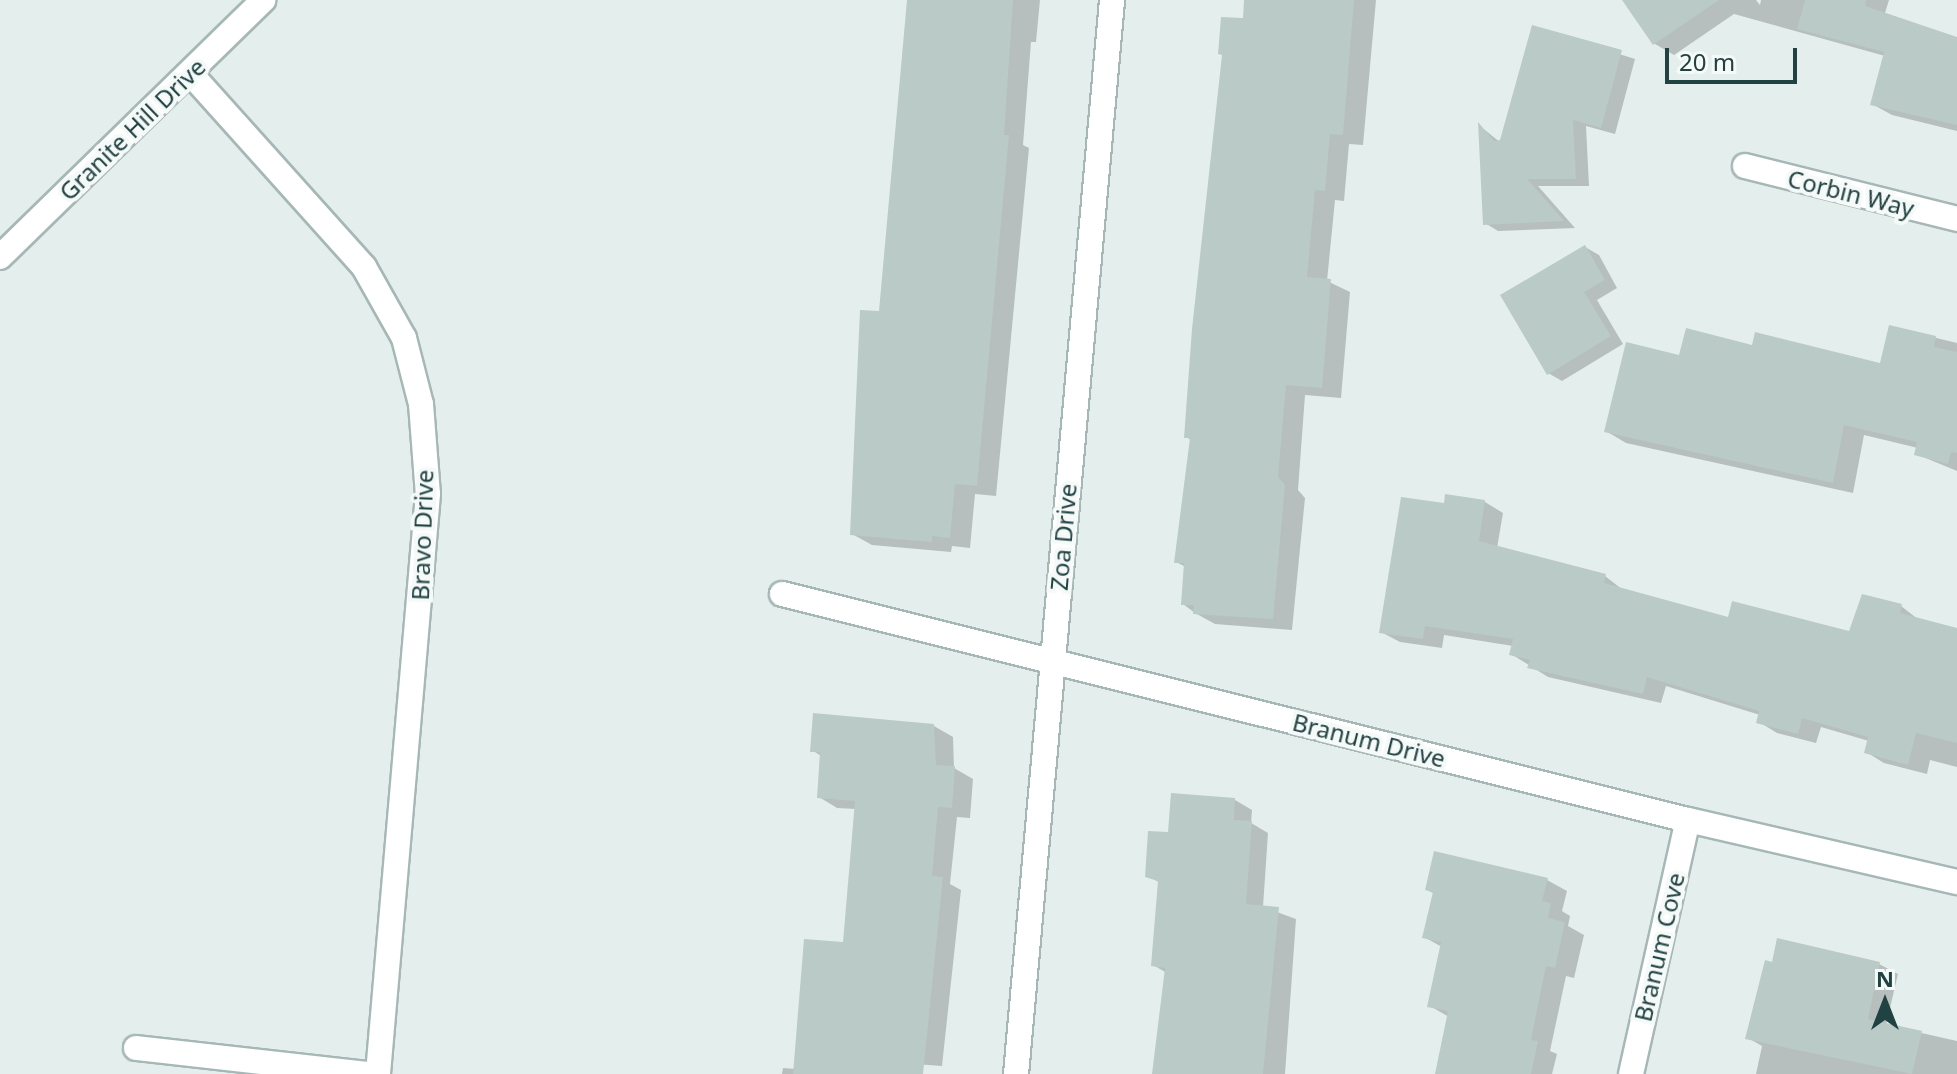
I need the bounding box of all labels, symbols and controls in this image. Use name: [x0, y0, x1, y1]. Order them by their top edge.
scale bar: [1669, 32, 1801, 82]
text: 20 m: [1679, 45, 1735, 78]
street label: Granite Hill Drive: [53, 52, 211, 206]
street label: Corbin Way: [1785, 163, 1917, 223]
street label: Bravo Drive: [405, 469, 439, 601]
street label: Zoa Drive: [1044, 482, 1082, 592]
street label: Branum Drive: [1290, 707, 1448, 773]
street label: Branum Cove: [1628, 870, 1690, 1024]
north arrow: [1845, 962, 1925, 1042]
text: N: [1876, 963, 1894, 993]

